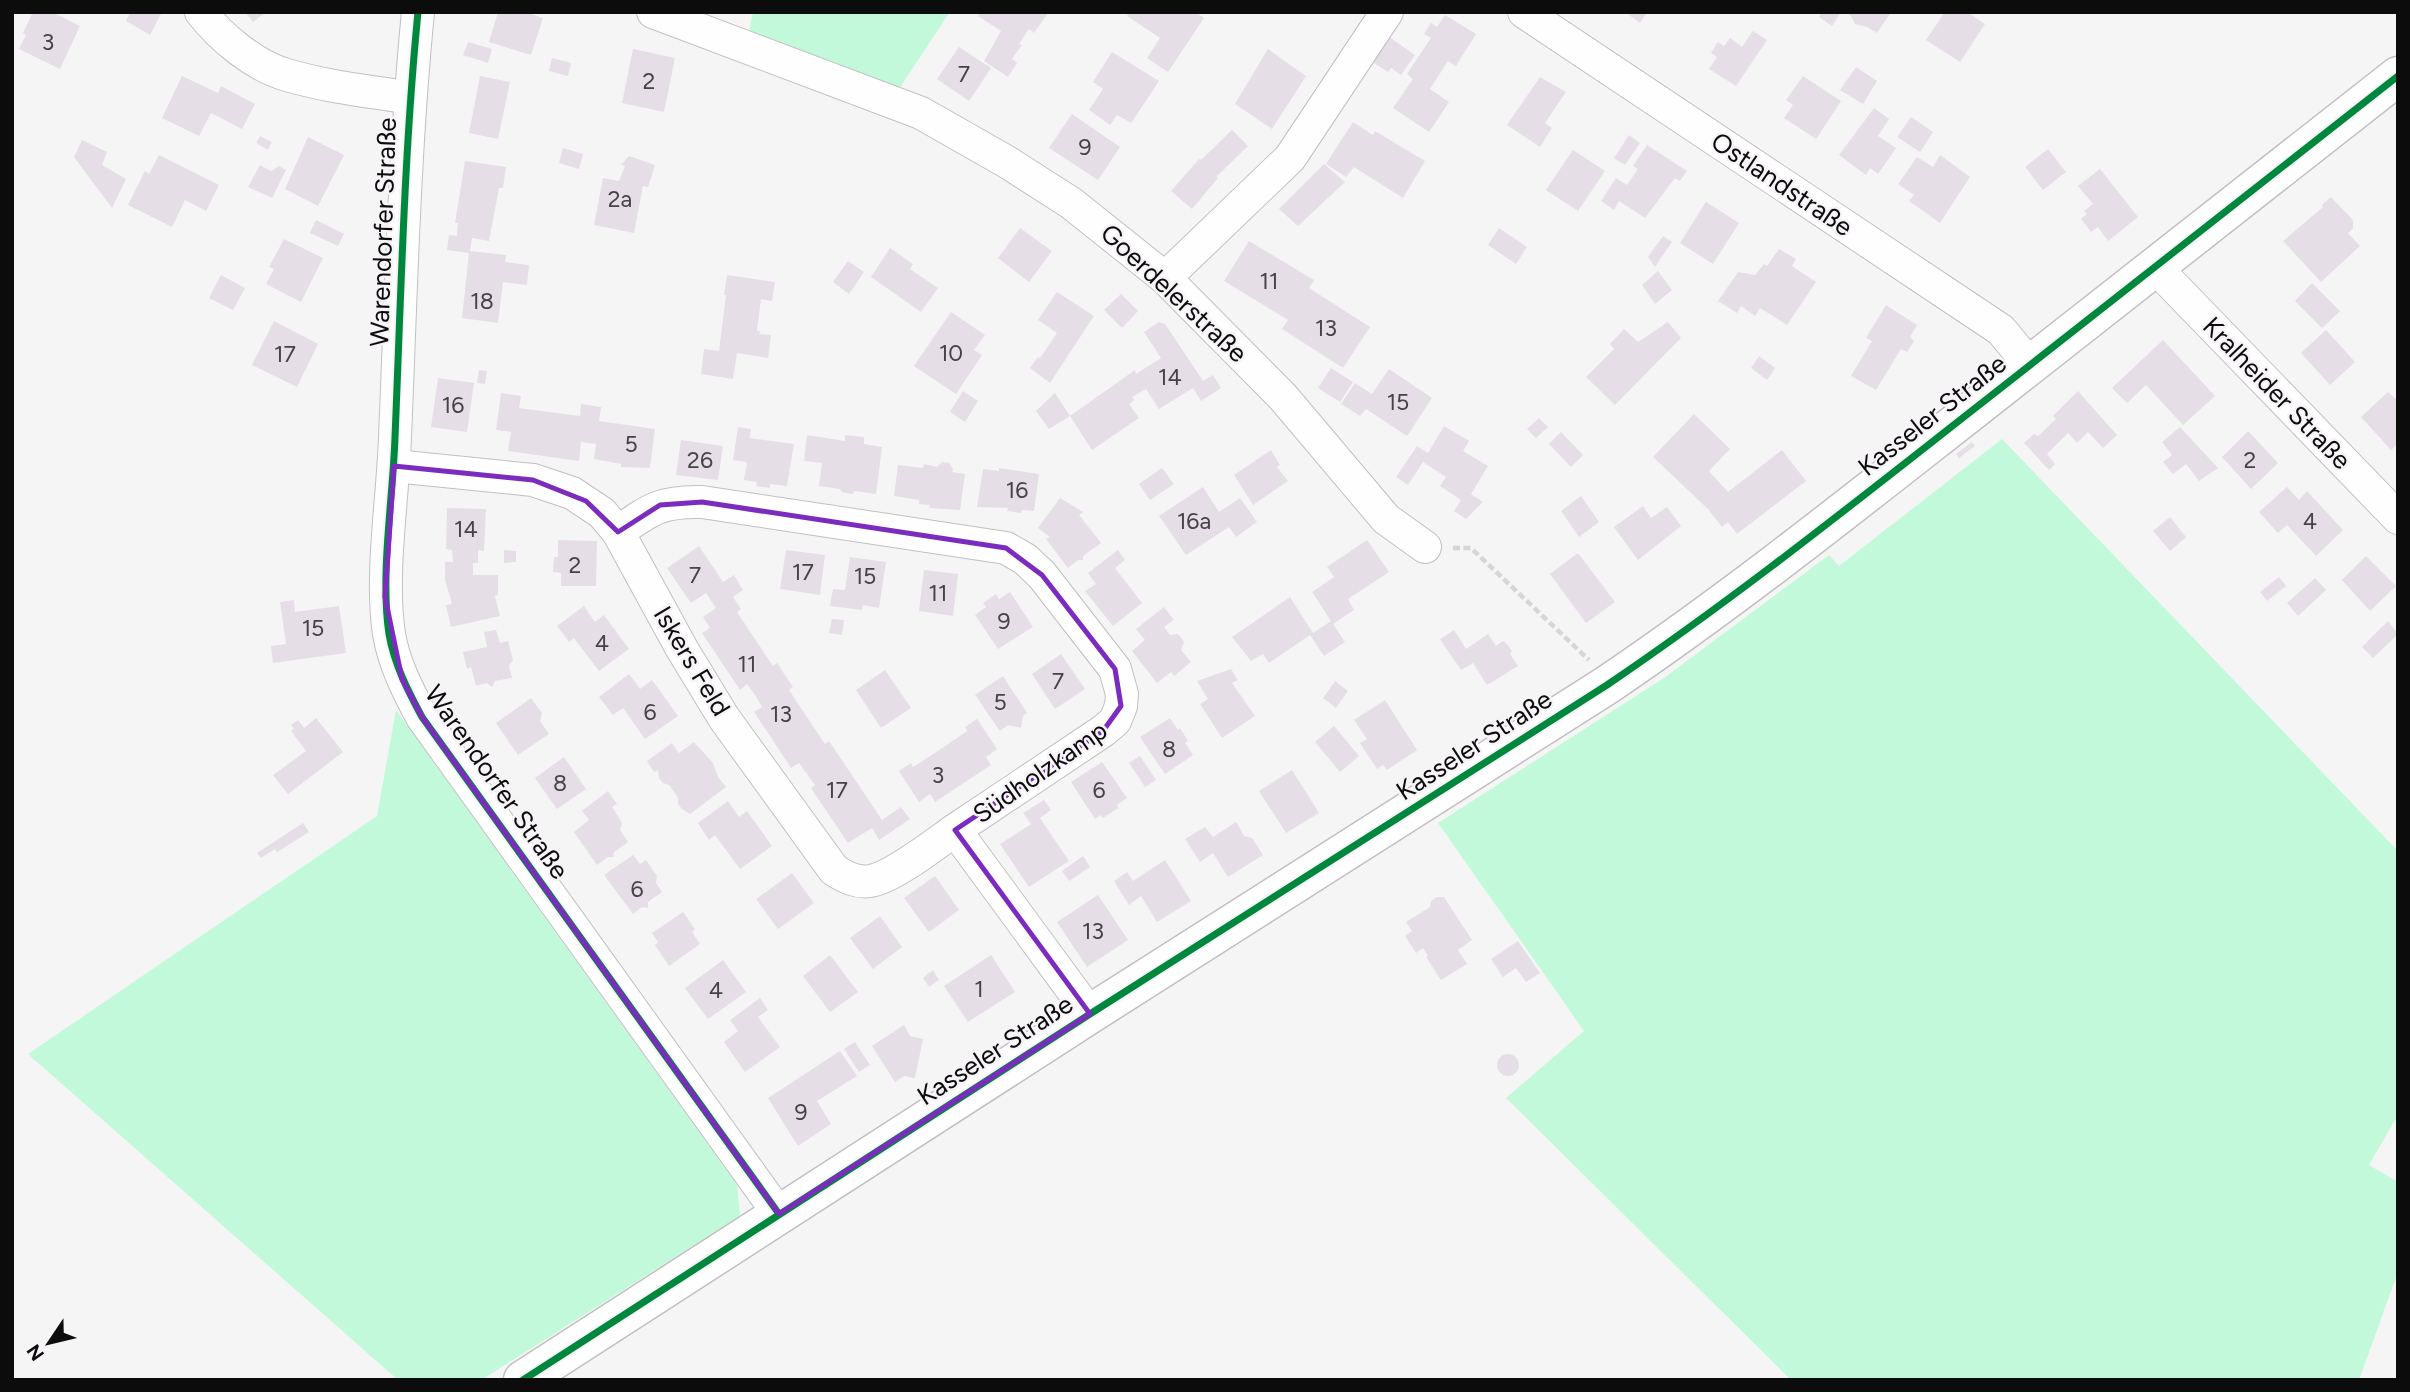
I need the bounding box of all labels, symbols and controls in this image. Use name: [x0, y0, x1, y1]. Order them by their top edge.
house number: 3: [42, 28, 54, 56]
house number: 7: [958, 60, 970, 88]
house number: 2: [643, 67, 655, 95]
street label: Warendorfer Straße: [363, 117, 403, 347]
street label: Ostlandstraße: [1705, 125, 1859, 243]
house number: 9: [1078, 133, 1092, 161]
house number: 2a: [608, 185, 632, 213]
street label: Goerdelerstraße: [1094, 217, 1254, 369]
house number: 11: [1260, 267, 1279, 295]
house number: 18: [470, 287, 494, 315]
street label: Kralheider Straße: [2196, 310, 2358, 476]
house number: 13: [1315, 314, 1337, 342]
house number: 10: [939, 339, 963, 367]
house number: 17: [274, 340, 296, 368]
street label: Kasseler Straße: [1852, 347, 2012, 483]
house number: 14: [1158, 363, 1182, 391]
house number: 15: [1387, 388, 1409, 416]
house number: 16: [442, 391, 464, 419]
house number: 5: [624, 430, 638, 458]
house number: 26: [687, 446, 713, 474]
house number: 2: [2244, 446, 2256, 474]
house number: 16: [1006, 476, 1028, 504]
house number: 16a: [1177, 507, 1211, 535]
house number: 4: [2303, 507, 2317, 535]
house number: 14: [454, 515, 478, 543]
house number: 2: [569, 551, 581, 579]
house number: 17: [792, 558, 814, 586]
house number: 7: [689, 561, 701, 589]
house number: 15: [854, 562, 876, 590]
house number: 11: [929, 579, 948, 607]
street label: Iskers Feld: [647, 600, 737, 722]
house number: 9: [997, 607, 1011, 635]
house number: 15: [302, 614, 324, 642]
house number: 4: [595, 629, 609, 657]
house number: 11: [738, 650, 757, 678]
house number: 7: [1052, 667, 1064, 695]
street label: Warendorfer Straße: [418, 679, 576, 885]
street label: Kasseler Straße: [1390, 683, 1558, 807]
house number: 5: [993, 688, 1007, 716]
house number: 6: [643, 698, 657, 726]
house number: 13: [770, 700, 792, 728]
street label: Südholzkamp: [967, 714, 1113, 830]
house number: 8: [1162, 735, 1176, 763]
house number: 3: [932, 761, 944, 789]
house number: 8: [553, 769, 567, 797]
house number: 17: [826, 776, 848, 804]
house number: 6: [1092, 776, 1106, 804]
house number: 6: [630, 875, 644, 903]
house number: 13: [1082, 917, 1104, 945]
house number: 1: [974, 975, 984, 1003]
house number: 4: [709, 976, 723, 1004]
street label: Kasseler Straße: [911, 988, 1079, 1112]
house number: 9: [794, 1098, 808, 1126]
north arrow: [14, 1308, 84, 1378]
text: N: [22, 1340, 49, 1365]

